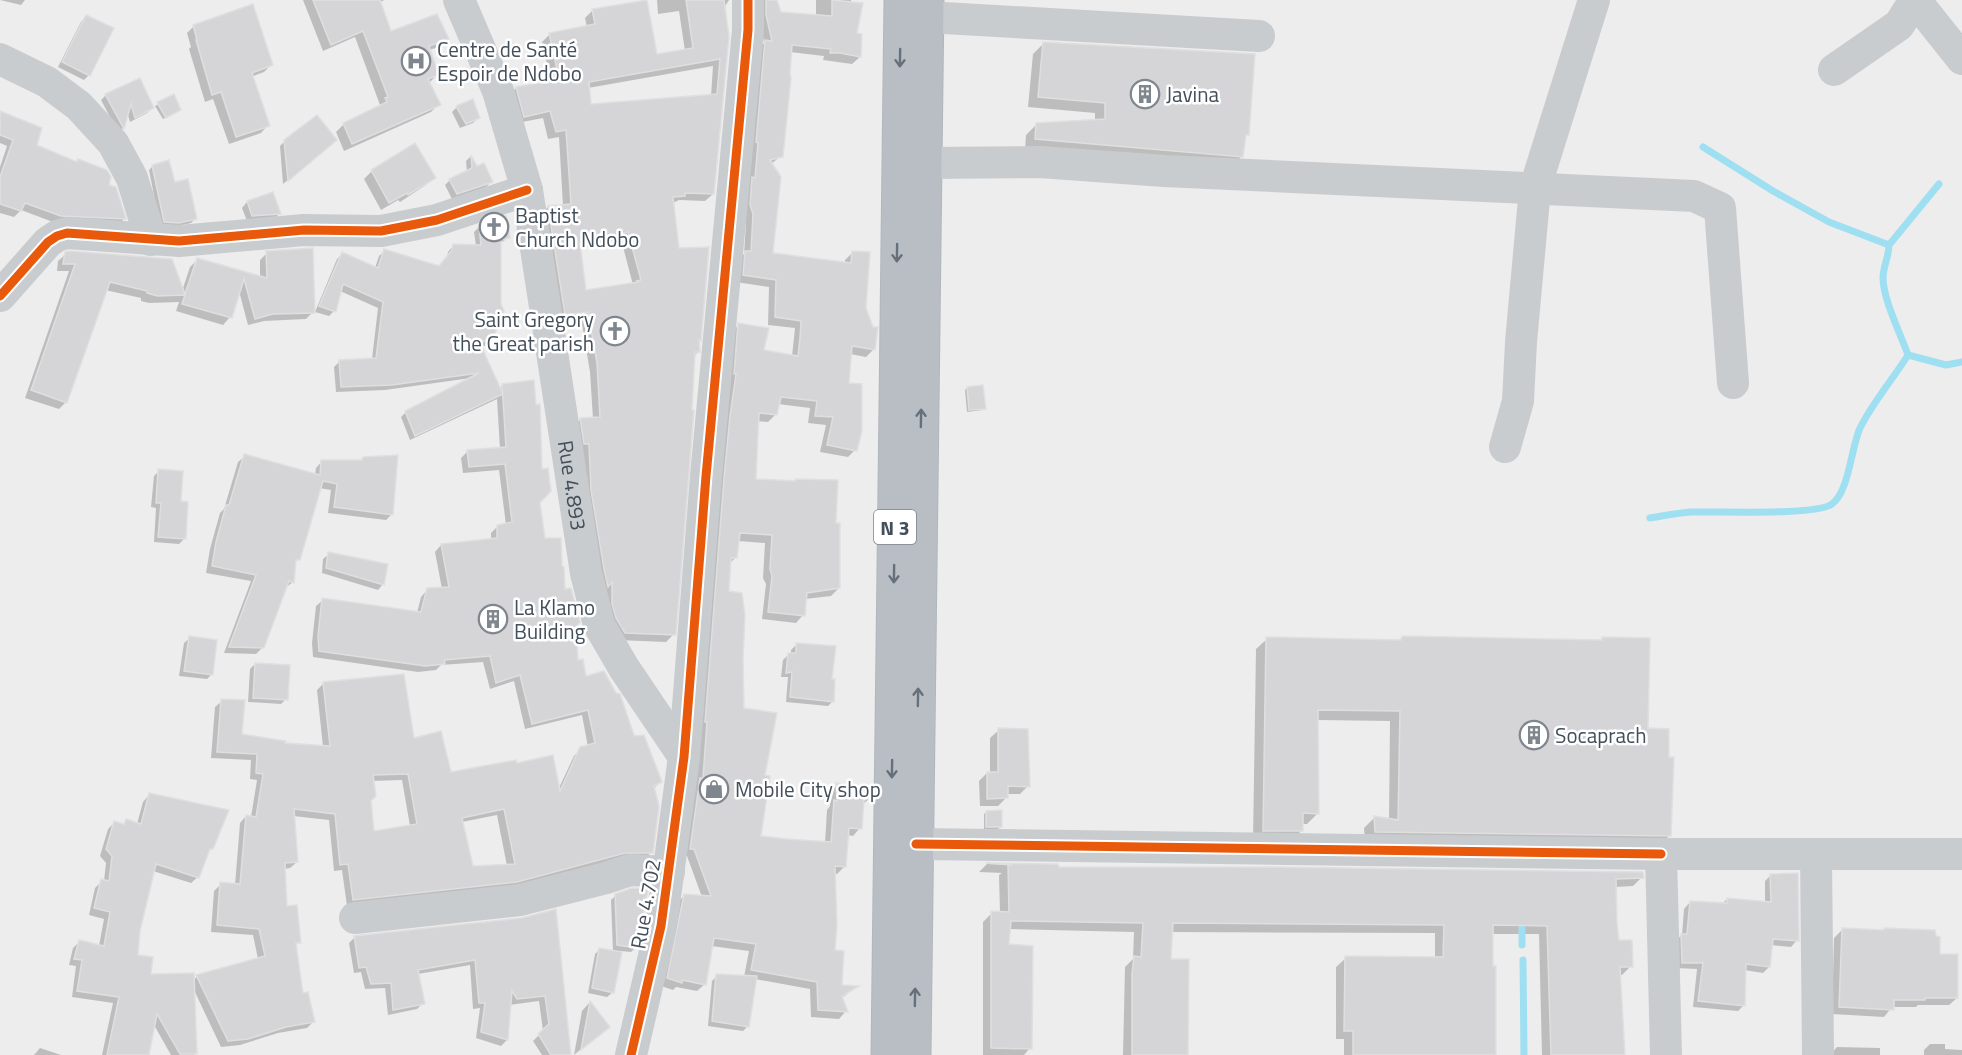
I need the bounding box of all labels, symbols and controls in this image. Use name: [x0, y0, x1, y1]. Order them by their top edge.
place label: Centre de Santé Espoir de Ndobo: [437, 33, 582, 89]
hospital icon: Centre de Santé Espoir de Ndobo: [400, 45, 432, 77]
one-way arrow: [894, 48, 906, 68]
building icon: Javina: [1129, 78, 1161, 110]
place label: Javina: [1166, 78, 1219, 110]
place label: Baptist Church Ndobo: [515, 199, 639, 255]
church icon: Baptist Church Ndobo: [478, 211, 510, 243]
one-way arrow: [891, 243, 903, 263]
place label: Saint Gregory the Great parish: [453, 303, 594, 359]
church icon: Saint Gregory the Great parish: [599, 315, 631, 347]
one-way arrow: [915, 408, 927, 428]
street label: Rue 4.893: [550, 438, 595, 533]
road number: N 3: [874, 510, 916, 544]
one-way arrow: [888, 564, 900, 584]
place label: La Klamo Building: [514, 591, 595, 647]
building icon: La Klamo Building: [477, 603, 509, 635]
one-way arrow: [912, 687, 924, 707]
building icon: Socaprach: [1518, 719, 1550, 751]
place label: Socaprach: [1555, 719, 1646, 751]
one-way arrow: [886, 759, 897, 779]
shop icon: Mobile City shop: [698, 773, 730, 805]
place label: Mobile City shop: [735, 773, 881, 805]
street label: Rue 4.702: [621, 856, 669, 952]
one-way arrow: [909, 987, 921, 1007]

